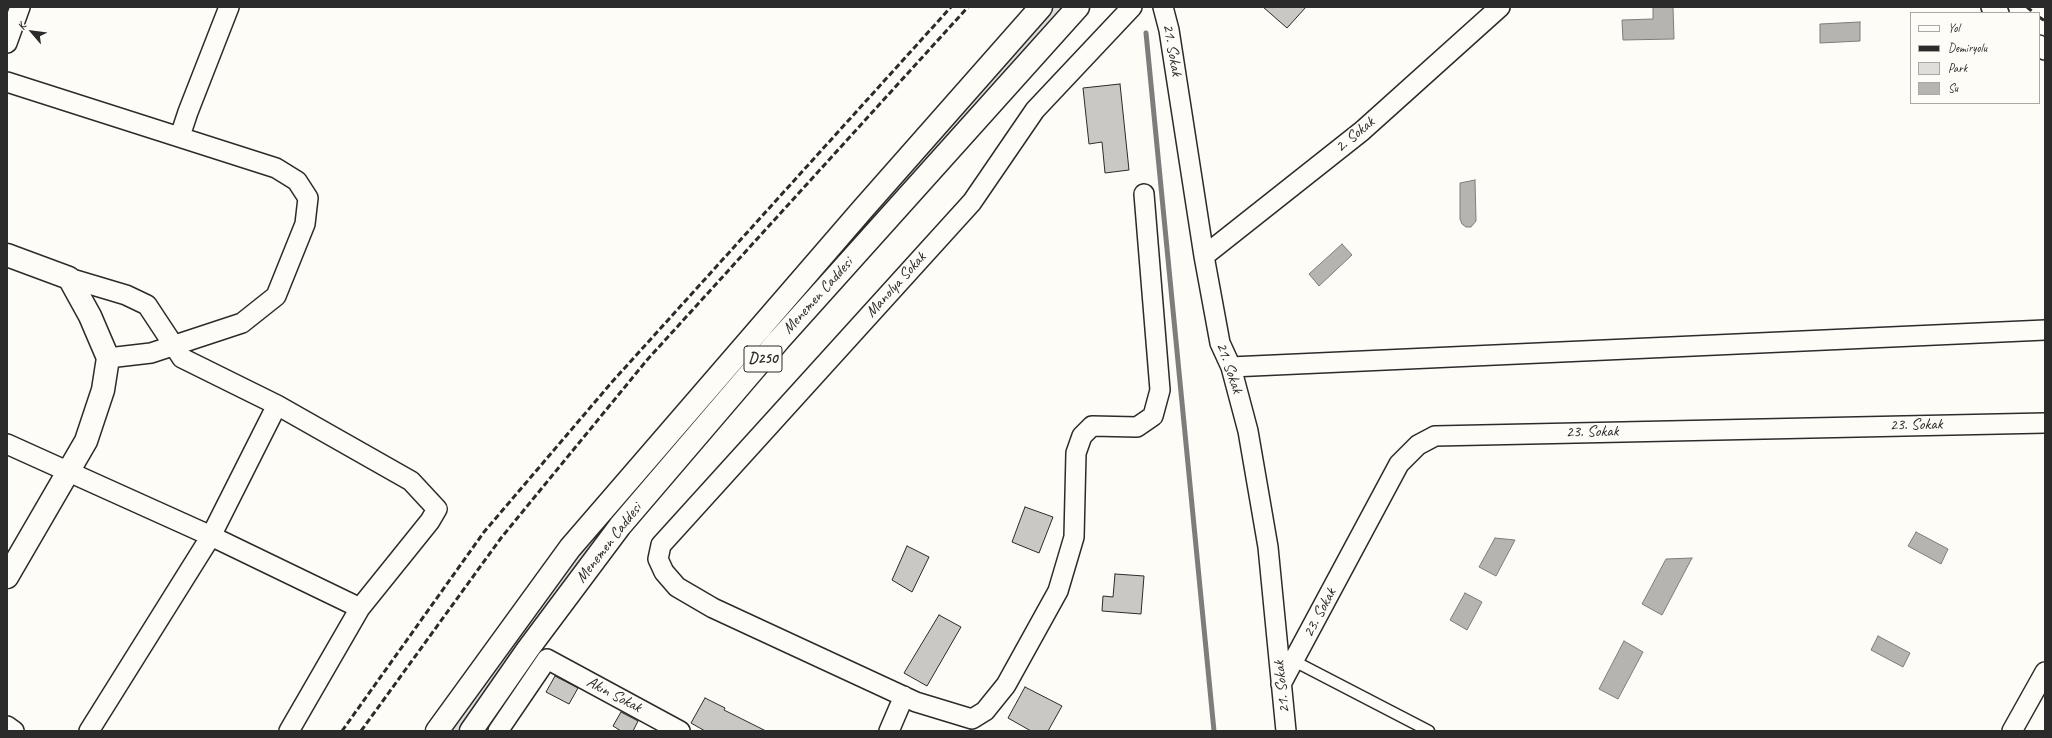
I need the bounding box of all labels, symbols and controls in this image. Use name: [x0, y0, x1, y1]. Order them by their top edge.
north arrow: [12, 12, 52, 52]
legend: [1910, 12, 2040, 104]
text: Yol: [1948, 20, 1960, 36]
text: K: [14, 21, 29, 32]
street label: 21. Sokak: [1158, 22, 1186, 78]
text: Demiryolu: [1948, 40, 1987, 56]
text: Park: [1948, 60, 1967, 76]
text: Su: [1948, 80, 1958, 96]
street label: 2. Sokak: [1331, 113, 1379, 157]
street label: Manolya Sokak: [862, 248, 930, 322]
street label: Menemen Caddesi: [779, 254, 857, 338]
street label: 21. Sokak: [1211, 340, 1247, 396]
road number: D250: [744, 346, 782, 372]
street label: 23. Sokak: [1889, 415, 1943, 435]
street label: 23. Sokak: [1565, 422, 1619, 442]
street label: Menemen Caddesi: [572, 499, 646, 587]
street label: 23. Sokak: [1299, 585, 1341, 641]
street label: 21. Sokak: [1270, 660, 1294, 714]
street label: Akın Sokak: [583, 673, 645, 717]

